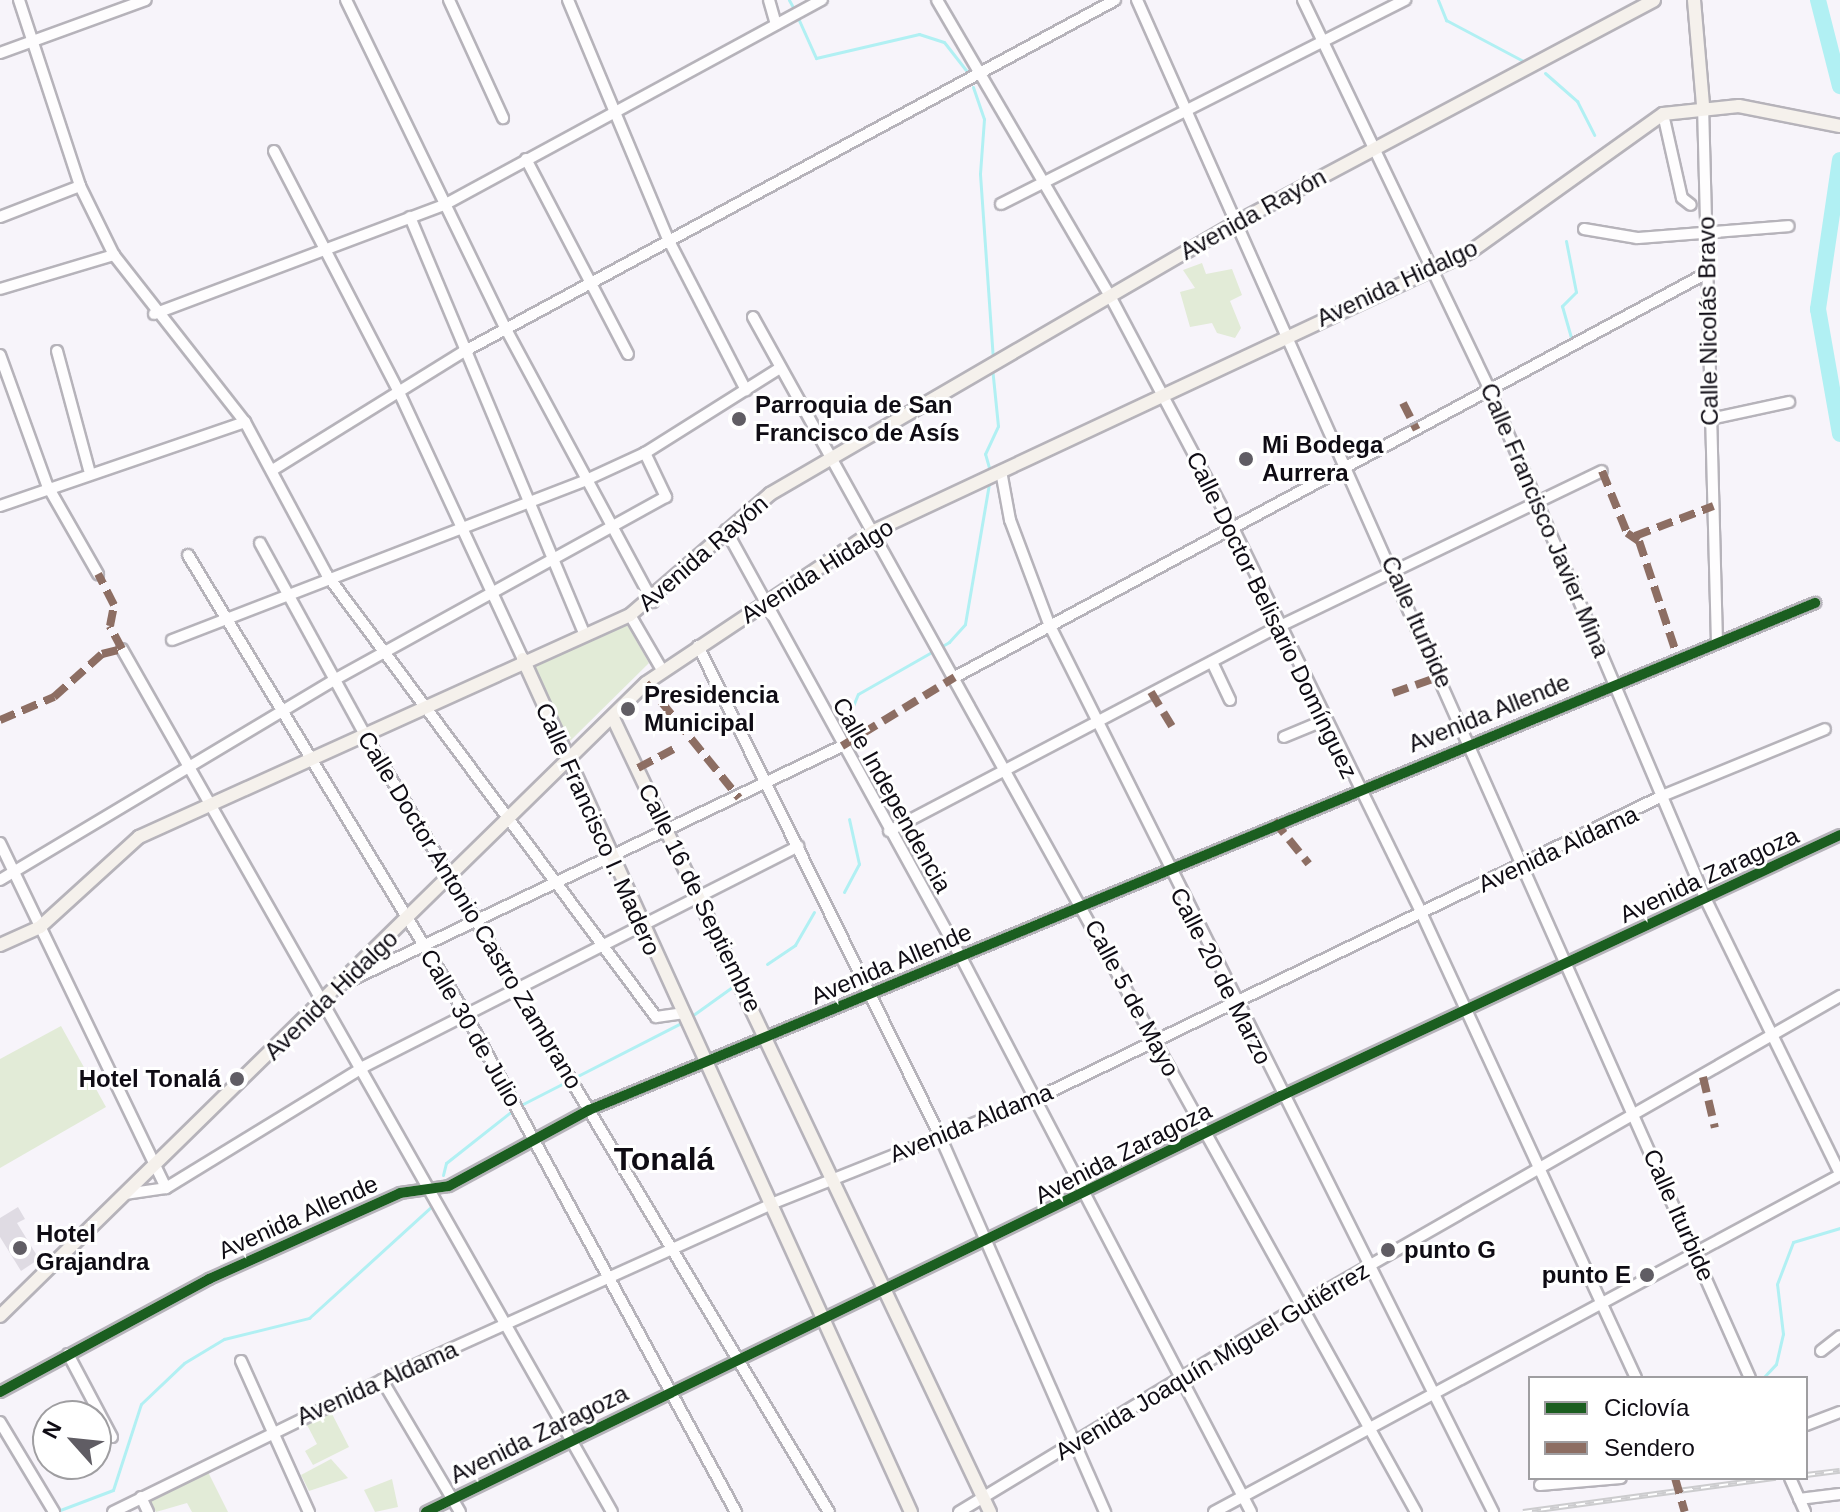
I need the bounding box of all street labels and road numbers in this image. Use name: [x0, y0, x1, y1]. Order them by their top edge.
street label: Avenida Rayón: [1175, 162, 1331, 266]
street label: Calle Nicolás Bravo: [1692, 216, 1724, 426]
street label: Avenida Hidalgo: [1312, 233, 1482, 333]
street label: Calle Francisco Javier Mina: [1474, 379, 1616, 661]
street label: Calle Doctor Belisario Domínguez: [1180, 447, 1364, 783]
street label: Avenida Rayón: [632, 489, 774, 617]
street label: Avenida Hidalgo: [735, 513, 899, 629]
street label: Calle Iturbide: [1375, 552, 1459, 692]
street label: Avenida Allende: [1403, 667, 1575, 759]
street label: Calle Independencia: [826, 692, 958, 898]
street label: Calle Francisco I. Madero: [529, 698, 667, 960]
street label: Calle Doctor Antonio Castro Zambrano: [351, 725, 589, 1095]
street label: Calle 16 de Septiembre: [632, 779, 768, 1017]
street label: Avenida Aldama: [1473, 799, 1643, 899]
street label: Avenida Zaragoza: [1615, 821, 1803, 929]
street label: Calle 20 de Marzo: [1164, 883, 1278, 1069]
street label: Calle 5 de Mayo: [1079, 915, 1185, 1081]
street label: Avenida Allende: [806, 917, 976, 1011]
street label: Avenida Hidalgo: [258, 924, 404, 1066]
street label: Calle 30 de Julio: [414, 944, 528, 1112]
street label: Avenida Aldama: [885, 1077, 1057, 1169]
street label: Avenida Zaragoza: [1030, 1096, 1216, 1210]
street label: Calle Iturbide: [1637, 1145, 1721, 1285]
street label: Avenida Allende: [213, 1169, 383, 1265]
street label: Avenida Joaquín Miguel Gutiérrez: [1050, 1256, 1374, 1466]
street label: Avenida Aldama: [292, 1334, 462, 1432]
street label: Avenida Zaragoza: [445, 1378, 633, 1490]

